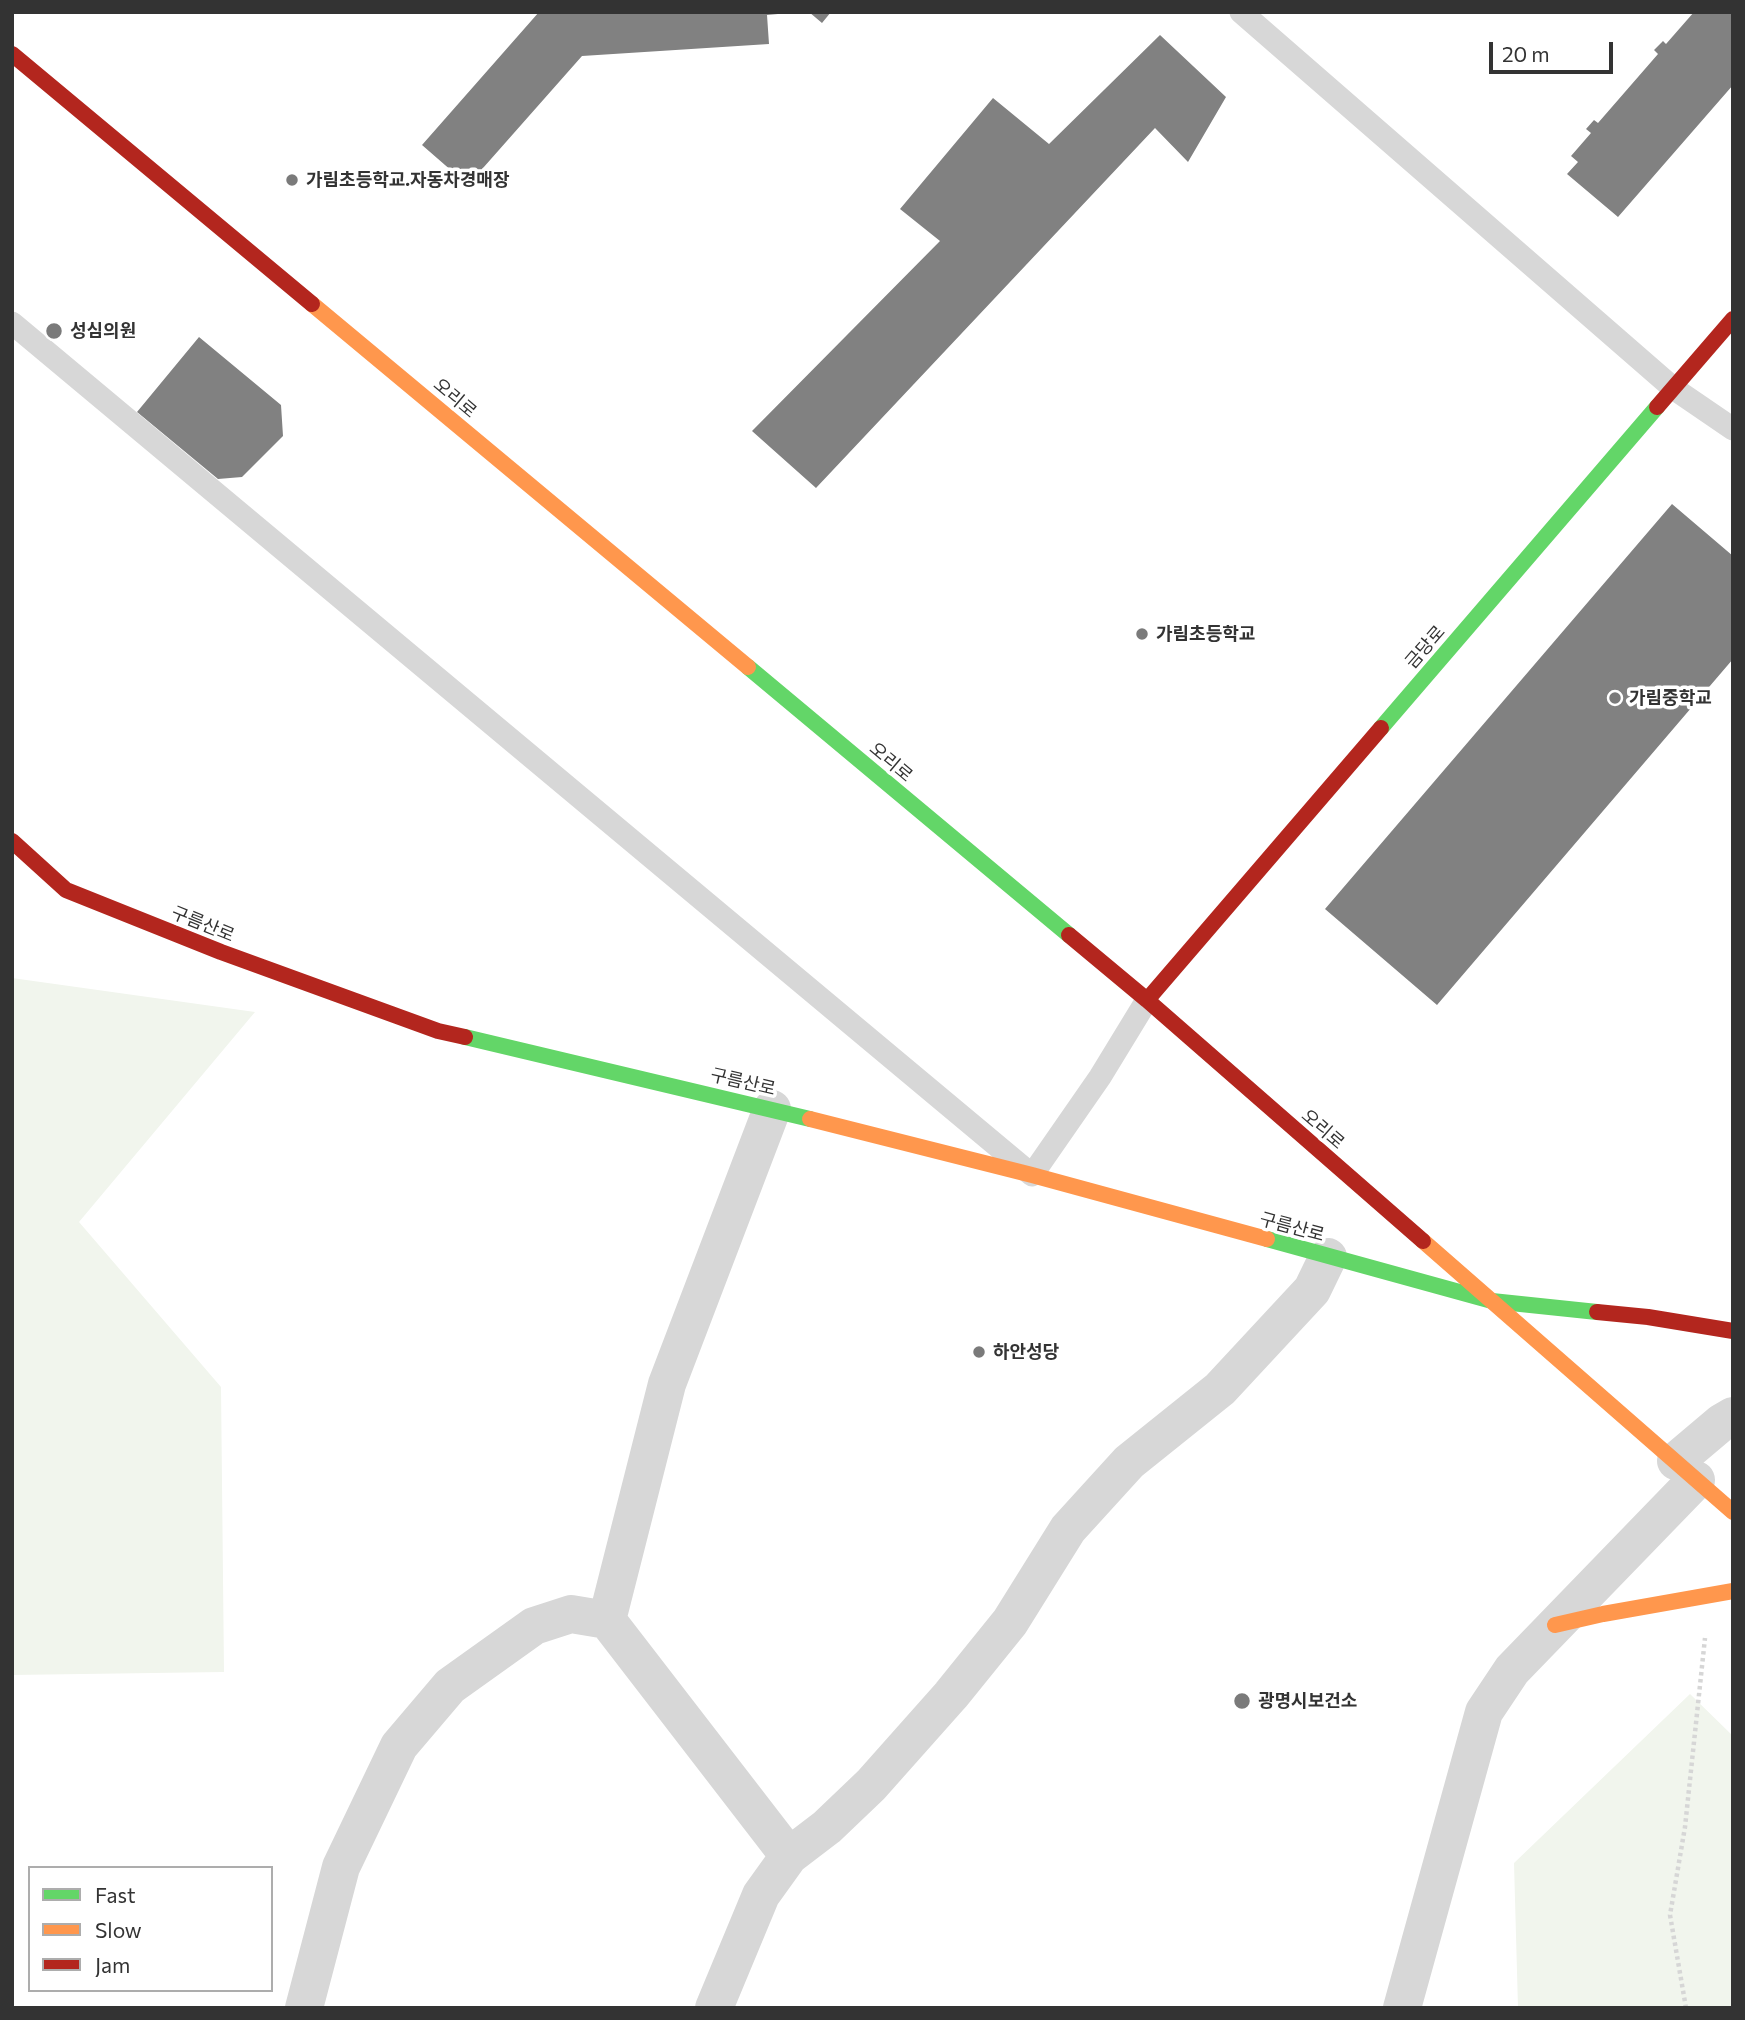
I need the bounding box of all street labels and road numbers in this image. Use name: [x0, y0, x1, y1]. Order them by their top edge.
street label: 오리로: [429, 374, 481, 422]
street label: 금당로: [1401, 621, 1449, 673]
street label: 오리로: [865, 738, 917, 786]
street label: 구름산로: [168, 902, 238, 946]
street label: 구름산로: [708, 1064, 778, 1100]
street label: 오리로: [1297, 1105, 1349, 1153]
street label: 구름산로: [1257, 1208, 1327, 1246]

